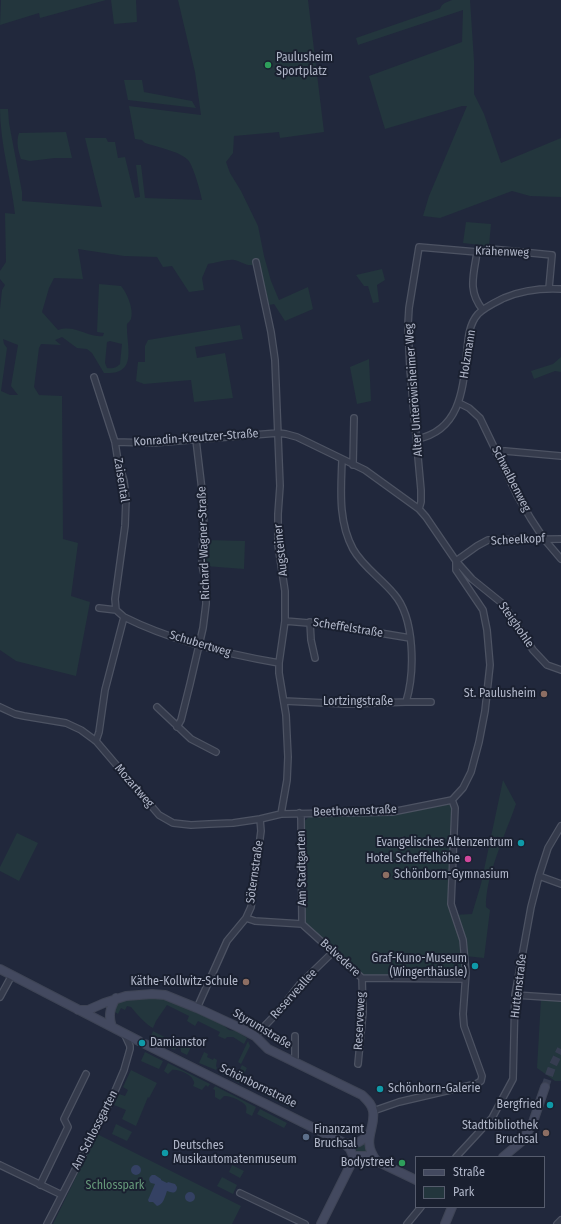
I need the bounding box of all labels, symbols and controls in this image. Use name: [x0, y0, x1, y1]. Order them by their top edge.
place label: Paulusheim Sportplatz: [276, 51, 333, 79]
marker: Paulusheim Sportplatz: [263, 60, 273, 70]
street label: Krähenweg: [475, 244, 529, 260]
street label: Alter Unteröwisheimer Weg: [402, 323, 426, 457]
street label: Holzmann: [457, 328, 479, 380]
street label: Konradin-Kreutzer-Straße: [133, 426, 259, 450]
street label: Schwalbenweg: [488, 444, 534, 514]
street label: Zaisental: [110, 457, 132, 503]
street label: Richard-Wagner-Straße: [195, 486, 213, 600]
street label: Augsteiner: [271, 523, 291, 577]
street label: Scheelkopf: [491, 531, 545, 549]
street label: Steighohle: [495, 599, 537, 651]
street label: Scheffelstraße: [312, 615, 384, 641]
street label: Schubertweg: [168, 628, 232, 660]
place label: St. Paulusheim: [464, 687, 536, 701]
marker: St. Paulusheim: [539, 689, 549, 699]
street label: Lortzingstraße: [323, 695, 393, 709]
street label: Mozartweg: [111, 761, 157, 811]
street label: Beethovenstraße: [313, 802, 397, 820]
street label: Am Stadtgarten: [294, 830, 310, 906]
place label: Evangelisches Altenzentrum: [376, 836, 513, 850]
marker: Evangelisches Altenzentrum: [516, 838, 526, 848]
street label: Söternstraße: [243, 840, 267, 904]
place label: Hotel Scheffelhöhe: [366, 852, 460, 866]
marker: Hotel Scheffelhöhe: [463, 854, 473, 864]
place label: Schönborn-Gymnasium: [394, 868, 509, 882]
marker: Schönborn-Gymnasium: [381, 870, 391, 880]
street label: Belvedere: [317, 936, 363, 980]
place label: Graf-Kuno-Museum (Wingerthäusle): [372, 952, 467, 980]
street label: Huttenstraße: [508, 953, 530, 1019]
marker: Graf-Kuno-Museum (Wingerthäusle): [470, 961, 480, 971]
street label: Reserveallee: [268, 966, 320, 1022]
place label: Käthe-Kollwitz-Schule: [131, 975, 238, 989]
marker: Käthe-Kollwitz-Schule: [241, 977, 251, 987]
street label: Reserveweg: [351, 992, 369, 1050]
street label: Styrumstraße: [230, 1006, 294, 1052]
place label: Damianstor: [150, 1036, 207, 1050]
marker: Damianstor: [137, 1038, 147, 1048]
street label: Schönbornstraße: [217, 1061, 299, 1111]
place label: Schönborn-Galerie: [388, 1082, 480, 1096]
marker: Schönborn-Galerie: [375, 1084, 385, 1094]
street label: Am Schlossgarten: [69, 1088, 121, 1172]
place label: Bergfried: [497, 1098, 542, 1112]
marker: Bergfried: [545, 1100, 555, 1110]
place label: Stadtbibliothek Bruchsal: [462, 1119, 538, 1147]
place label: Finanzamt Bruchsal: [314, 1123, 364, 1151]
marker: Stadtbibliothek Bruchsal: [541, 1128, 551, 1138]
marker: Finanzamt Bruchsal: [301, 1132, 311, 1142]
place label: Deutsches Musikautomatenmuseum: [173, 1139, 297, 1167]
marker: Deutsches Musikautomatenmuseum: [160, 1148, 170, 1158]
place label: Bodystreet: [341, 1156, 394, 1170]
legend: [415, 1156, 545, 1208]
marker: Bodystreet: [397, 1158, 407, 1168]
text: Straße: [453, 1165, 485, 1179]
park label: Schlosspark: [86, 1179, 144, 1193]
text: Park: [453, 1185, 474, 1199]

